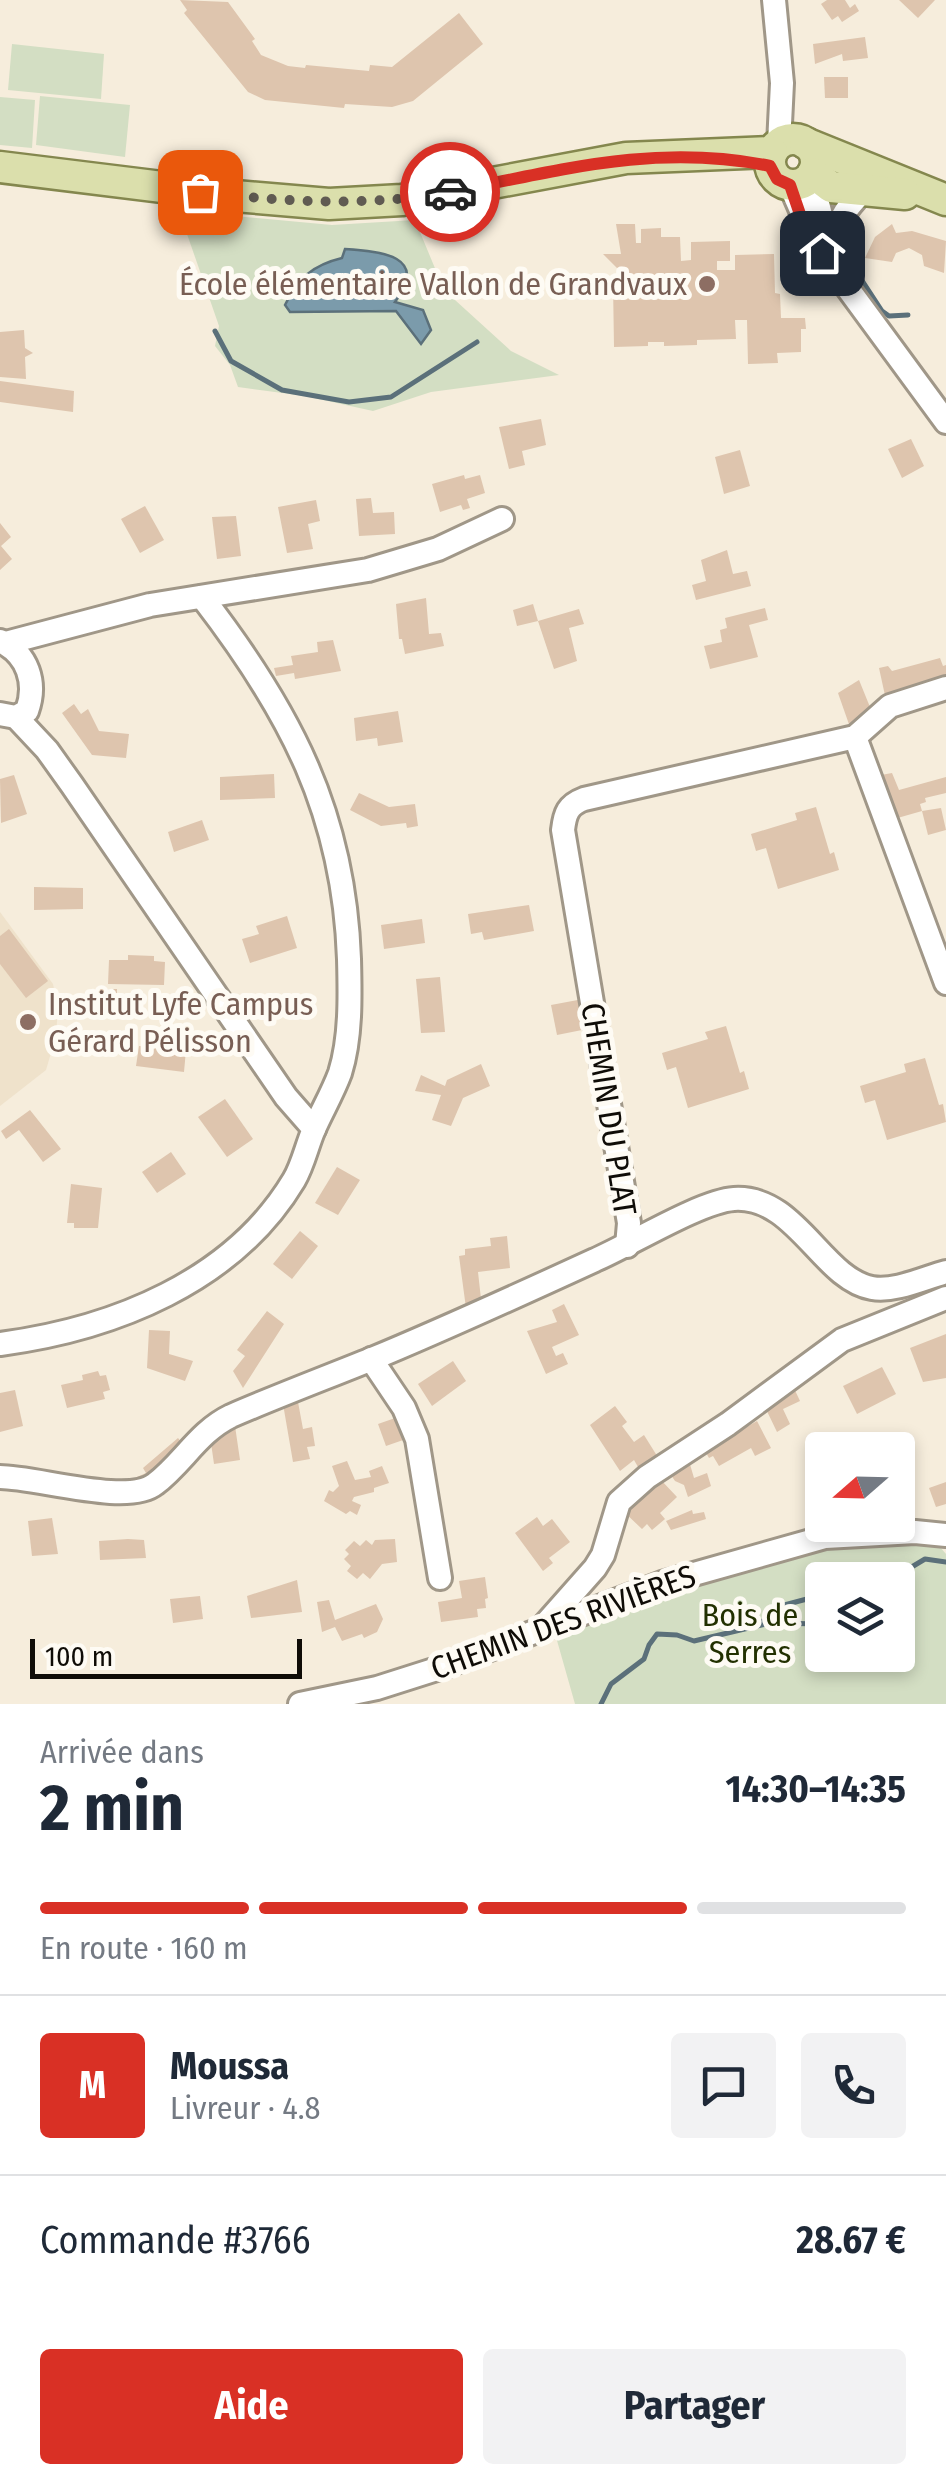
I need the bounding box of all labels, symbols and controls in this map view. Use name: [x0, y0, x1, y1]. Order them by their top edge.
courier: [400, 142, 500, 242]
pin: [158, 150, 243, 235]
icon: bag: [173, 165, 228, 220]
icon: car: [423, 165, 478, 220]
pin: [780, 211, 865, 296]
icon: home: [795, 226, 850, 281]
place label: École élémentaire Vallon de Grandvaux: [179, 265, 687, 303]
marker: École élémentaire Vallon de Grandvaux: [696, 273, 718, 295]
place label: Institut Lyfe Campus Gérard Pélisson: [48, 985, 313, 1060]
street label: CHEMIN DU PLAT: [573, 1000, 645, 1218]
marker: Institut Lyfe Campus Gérard Pélisson: [17, 1011, 39, 1033]
north arrow: [805, 1432, 915, 1542]
map controls: [805, 1432, 915, 1672]
street label: CHEMIN DES RIVIÈRES: [425, 1556, 701, 1688]
button: layers: [805, 1562, 915, 1672]
park label: Bois de Serres: [702, 1596, 798, 1671]
scale bar: [30, 1634, 302, 1678]
text: 100 m: [45, 1640, 113, 1673]
text: Arrivée dans: [40, 1733, 204, 1771]
text: 14:30–14:35: [725, 1766, 906, 1812]
text: 2 min: [40, 1769, 184, 1847]
text: En route · 160 m: [40, 1929, 248, 1967]
button: chat: [671, 2033, 776, 2138]
button: phone: [801, 2033, 906, 2138]
text: Moussa: [170, 2043, 289, 2089]
text: M: [79, 2062, 106, 2108]
text: Livreur · 4.8: [170, 2089, 321, 2127]
text: Commande #3766: [40, 2217, 311, 2263]
text: 28.67 €: [796, 2217, 906, 2263]
button: Aide: [40, 2349, 463, 2464]
button: Partager: [483, 2349, 906, 2464]

